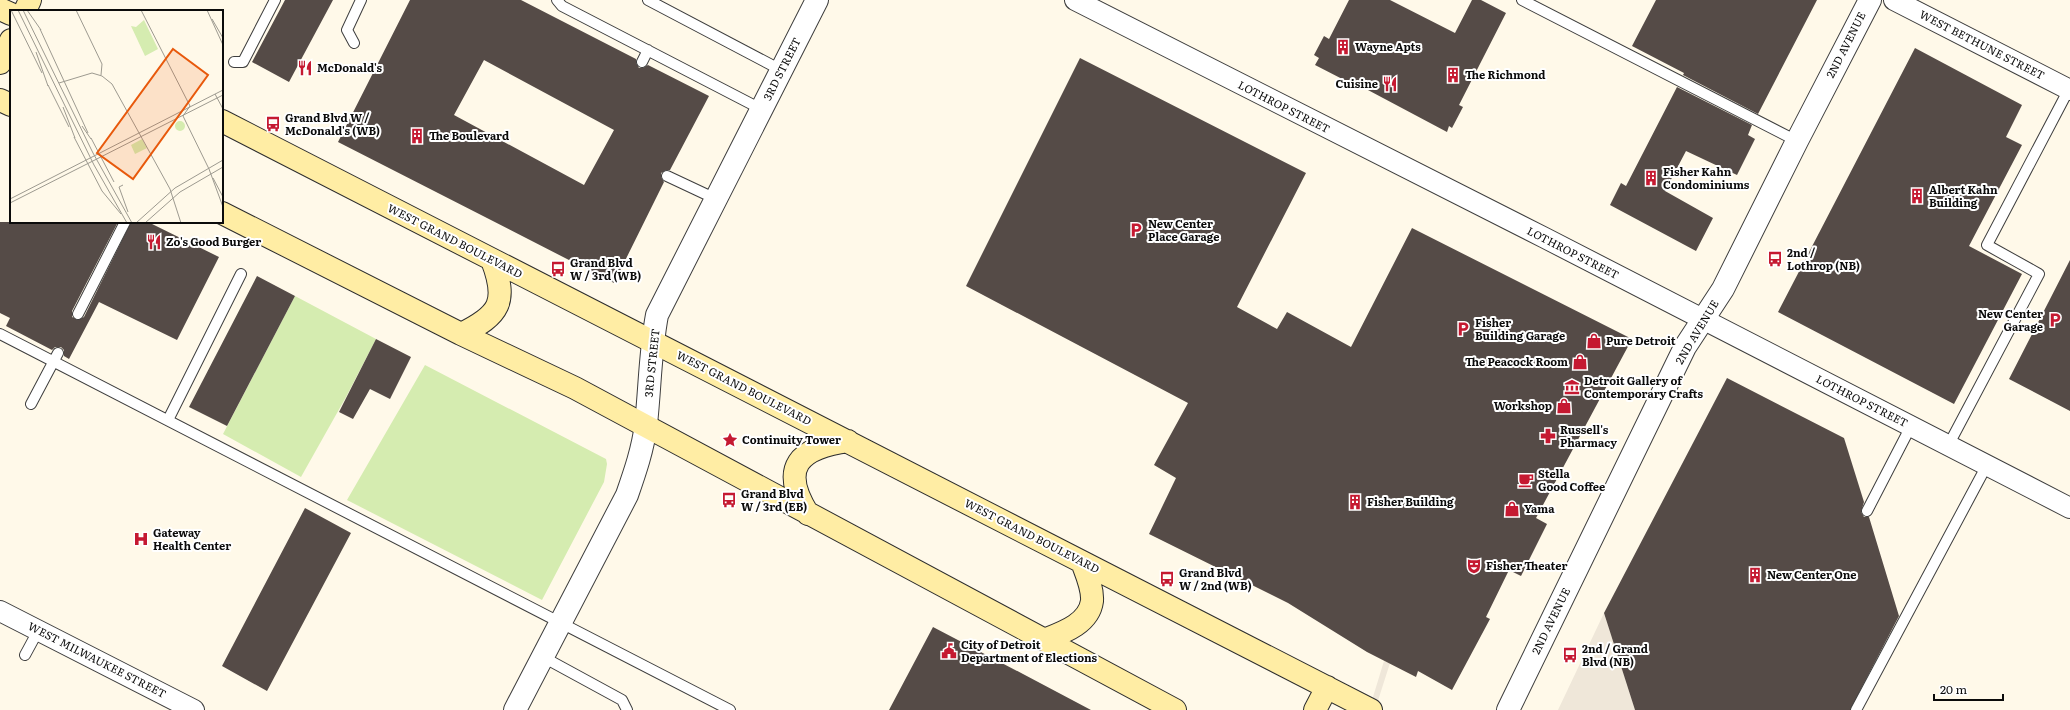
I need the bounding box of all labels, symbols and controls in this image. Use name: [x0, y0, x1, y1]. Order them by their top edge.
street label: WEST BETHUNE STREET: [1917, 6, 2048, 83]
street label: 2ND AVENUE: [1822, 9, 1869, 80]
inset map: [10, 10, 223, 223]
street label: 3RD STREET: [758, 34, 804, 103]
building icon: Wayne Apts: [1334, 38, 1352, 56]
place label: Wayne Apts: [1355, 38, 1421, 54]
restaurant icon: McDonald's: [296, 59, 314, 77]
place label: McDonald's: [317, 59, 383, 75]
building icon: The Richmond: [1444, 66, 1462, 84]
place label: The Richmond: [1465, 66, 1546, 82]
place label: Cuisine: [1336, 75, 1378, 91]
restaurant icon: Cuisine: [1381, 75, 1399, 93]
street label: LOTHROP STREET: [1236, 76, 1333, 136]
place label: Grand Blvd W / McDonald's (WB): [285, 109, 380, 138]
bus stop icon: Grand Blvd W / McDonald's (WB): [264, 115, 282, 133]
building icon: The Boulevard: [408, 127, 426, 145]
place label: The Boulevard: [429, 127, 509, 143]
place label: Fisher Kahn Condominiums: [1663, 163, 1750, 192]
building icon: Fisher Kahn Condominiums: [1642, 169, 1660, 187]
place label: Albert Kahn Building: [1929, 181, 1998, 210]
building icon: Albert Kahn Building: [1908, 187, 1926, 205]
street label: WEST GRAND BOULEVARD: [385, 199, 526, 281]
place label: New Center Place Garage: [1148, 215, 1219, 244]
parking icon: New Center Place Garage: [1127, 221, 1145, 239]
street label: LOTHROP STREET: [1525, 222, 1622, 282]
restaurant icon: Zo's Good Burger: [145, 233, 163, 251]
place label: Zo's Good Burger: [166, 233, 261, 249]
place label: 2nd / Lothrop (NB): [1787, 244, 1860, 273]
bus stop icon: 2nd / Lothrop (NB): [1766, 250, 1784, 268]
place label: Grand Blvd W / 3rd (WB): [570, 254, 641, 283]
bus stop icon: Grand Blvd W / 3rd (WB): [549, 260, 567, 278]
street label: 2ND AVENUE: [1671, 296, 1722, 367]
place label: New Center Garage: [1978, 305, 2043, 334]
parking icon: New Center Garage: [2046, 311, 2064, 329]
place label: Fisher Building Garage: [1475, 314, 1565, 343]
parking icon: Fisher Building Garage: [1454, 320, 1472, 338]
street label: 3RD STREET: [639, 328, 663, 398]
shop icon: Pure Detroit: [1585, 332, 1603, 350]
place label: Pure Detroit: [1606, 332, 1676, 348]
street label: WEST GRAND BOULEVARD: [674, 346, 815, 428]
place label: The Peacock Room: [1465, 353, 1568, 369]
shop icon: The Peacock Room: [1571, 353, 1589, 371]
street label: LOTHROP STREET: [1814, 370, 1911, 430]
place label: Detroit Gallery of Contemporary Crafts: [1584, 372, 1704, 401]
museum icon: Detroit Gallery of Contemporary Crafts: [1563, 378, 1581, 396]
place label: Workshop: [1494, 397, 1552, 413]
shop icon: Workshop: [1555, 397, 1573, 415]
place label: Russell's Pharmacy: [1560, 421, 1617, 450]
pharmacy icon: Russell's Pharmacy: [1539, 427, 1557, 445]
place icon: Continuity Tower: [721, 431, 739, 449]
place label: Continuity Tower: [742, 431, 841, 447]
place label: Stella Good Coffee: [1538, 465, 1605, 494]
cafe icon: Stella Good Coffee: [1517, 471, 1535, 489]
place label: Grand Blvd W / 3rd (EB): [741, 485, 807, 514]
bus stop icon: Grand Blvd W / 3rd (EB): [720, 491, 738, 509]
building icon: Fisher Building: [1346, 493, 1364, 511]
place label: Fisher Building: [1367, 493, 1454, 509]
street label: WEST GRAND BOULEVARD: [962, 494, 1103, 576]
shop icon: Yama: [1503, 500, 1521, 518]
place label: Yama: [1524, 500, 1555, 516]
place label: Gateway Health Center: [153, 524, 231, 553]
hospital icon: Gateway Health Center: [132, 530, 150, 548]
theatre icon: Fisher Theater: [1465, 557, 1483, 575]
place label: Fisher Theater: [1486, 557, 1567, 573]
place label: Grand Blvd W / 2nd (WB): [1179, 564, 1252, 593]
building icon: New Center One: [1746, 566, 1764, 584]
place label: New Center One: [1767, 566, 1857, 582]
bus stop icon: Grand Blvd W / 2nd (WB): [1158, 570, 1176, 588]
street label: 2ND AVENUE: [1527, 584, 1573, 657]
street label: WEST MILWAUKEE STREET: [26, 617, 169, 701]
place label: City of Detroit Department of Elections: [961, 636, 1097, 665]
place label: 2nd / Grand Blvd (NB): [1582, 640, 1648, 669]
public building icon: City of Detroit Department of Elections: [940, 642, 958, 660]
bus stop icon: 2nd / Grand Blvd (NB): [1561, 646, 1579, 664]
scale bar: [1934, 676, 2003, 702]
text: 20 m: [1940, 680, 1967, 698]

